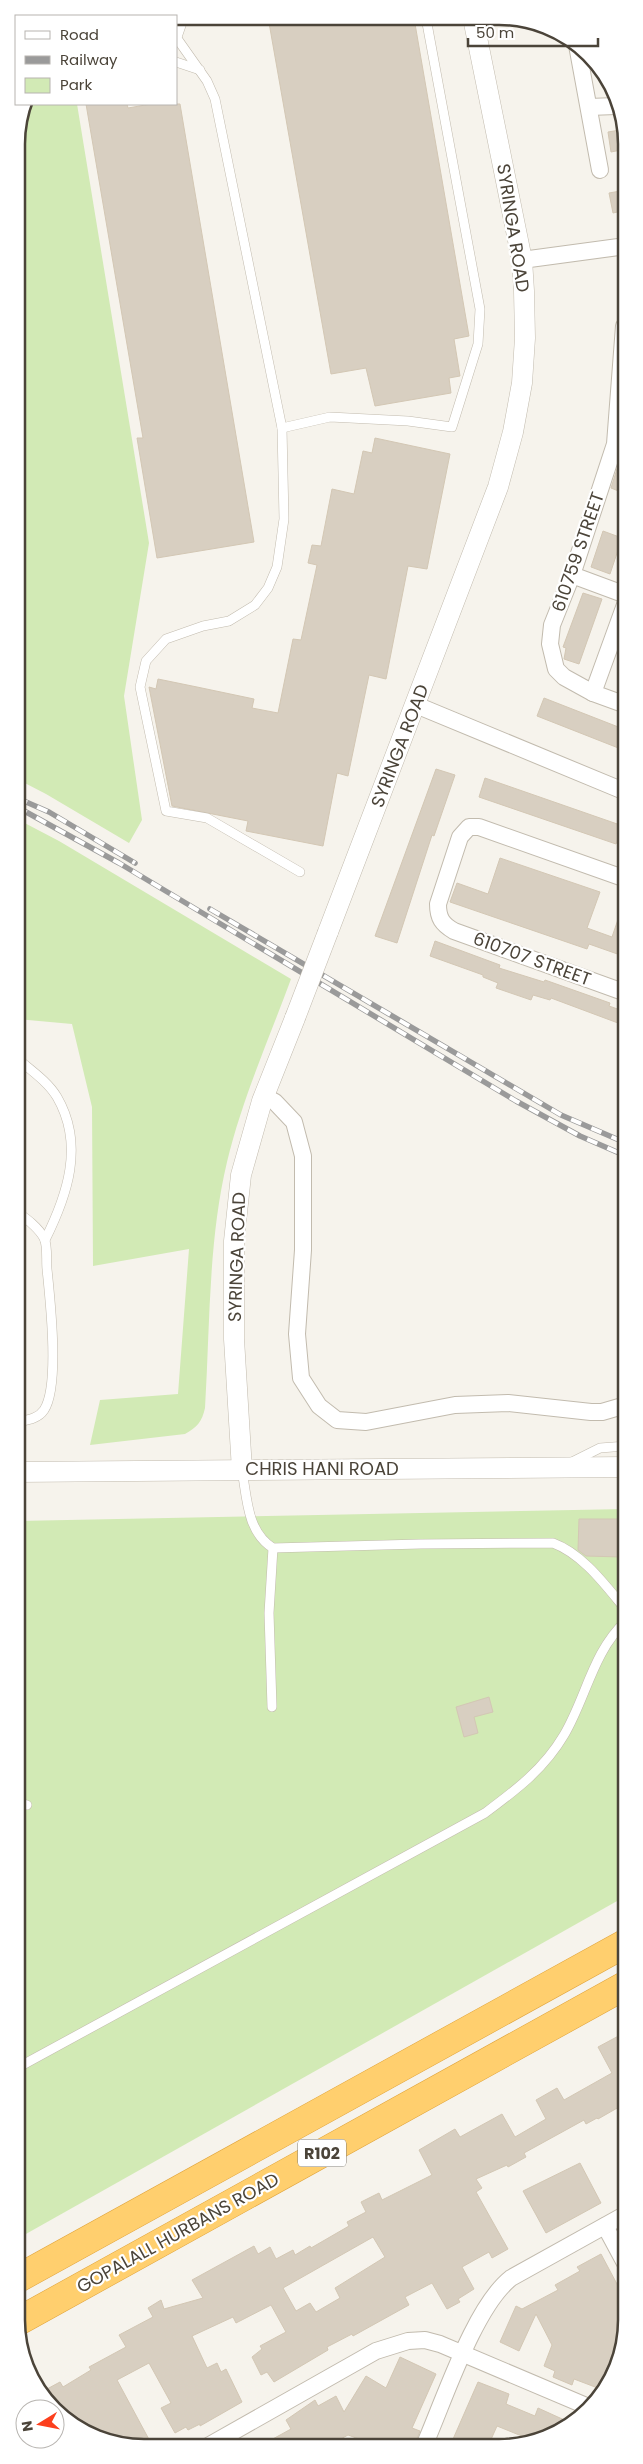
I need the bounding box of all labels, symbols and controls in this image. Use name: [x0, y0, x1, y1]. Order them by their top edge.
legend: [15, 15, 178, 105]
scale bar: [468, 15, 598, 47]
text: 50 m: [476, 22, 514, 43]
text: Road: [60, 24, 99, 45]
text: Railway: [60, 49, 118, 70]
text: Park: [60, 74, 92, 95]
street label: SYRINGA ROAD: [491, 162, 536, 294]
street label: 610759 STREET: [545, 488, 610, 615]
street label: SYRINGA ROAD: [365, 681, 434, 811]
street label: 610707 STREET: [470, 926, 595, 992]
street label: SYRINGA ROAD: [222, 1192, 251, 1322]
street label: CHRIS HANI ROAD: [245, 1456, 399, 1481]
road number: R102: [298, 2140, 346, 2166]
street label: GOPALALL HURBANS ROAD: [72, 2166, 283, 2299]
north arrow: [15, 2399, 65, 2449]
text: N: [16, 2419, 38, 2433]

